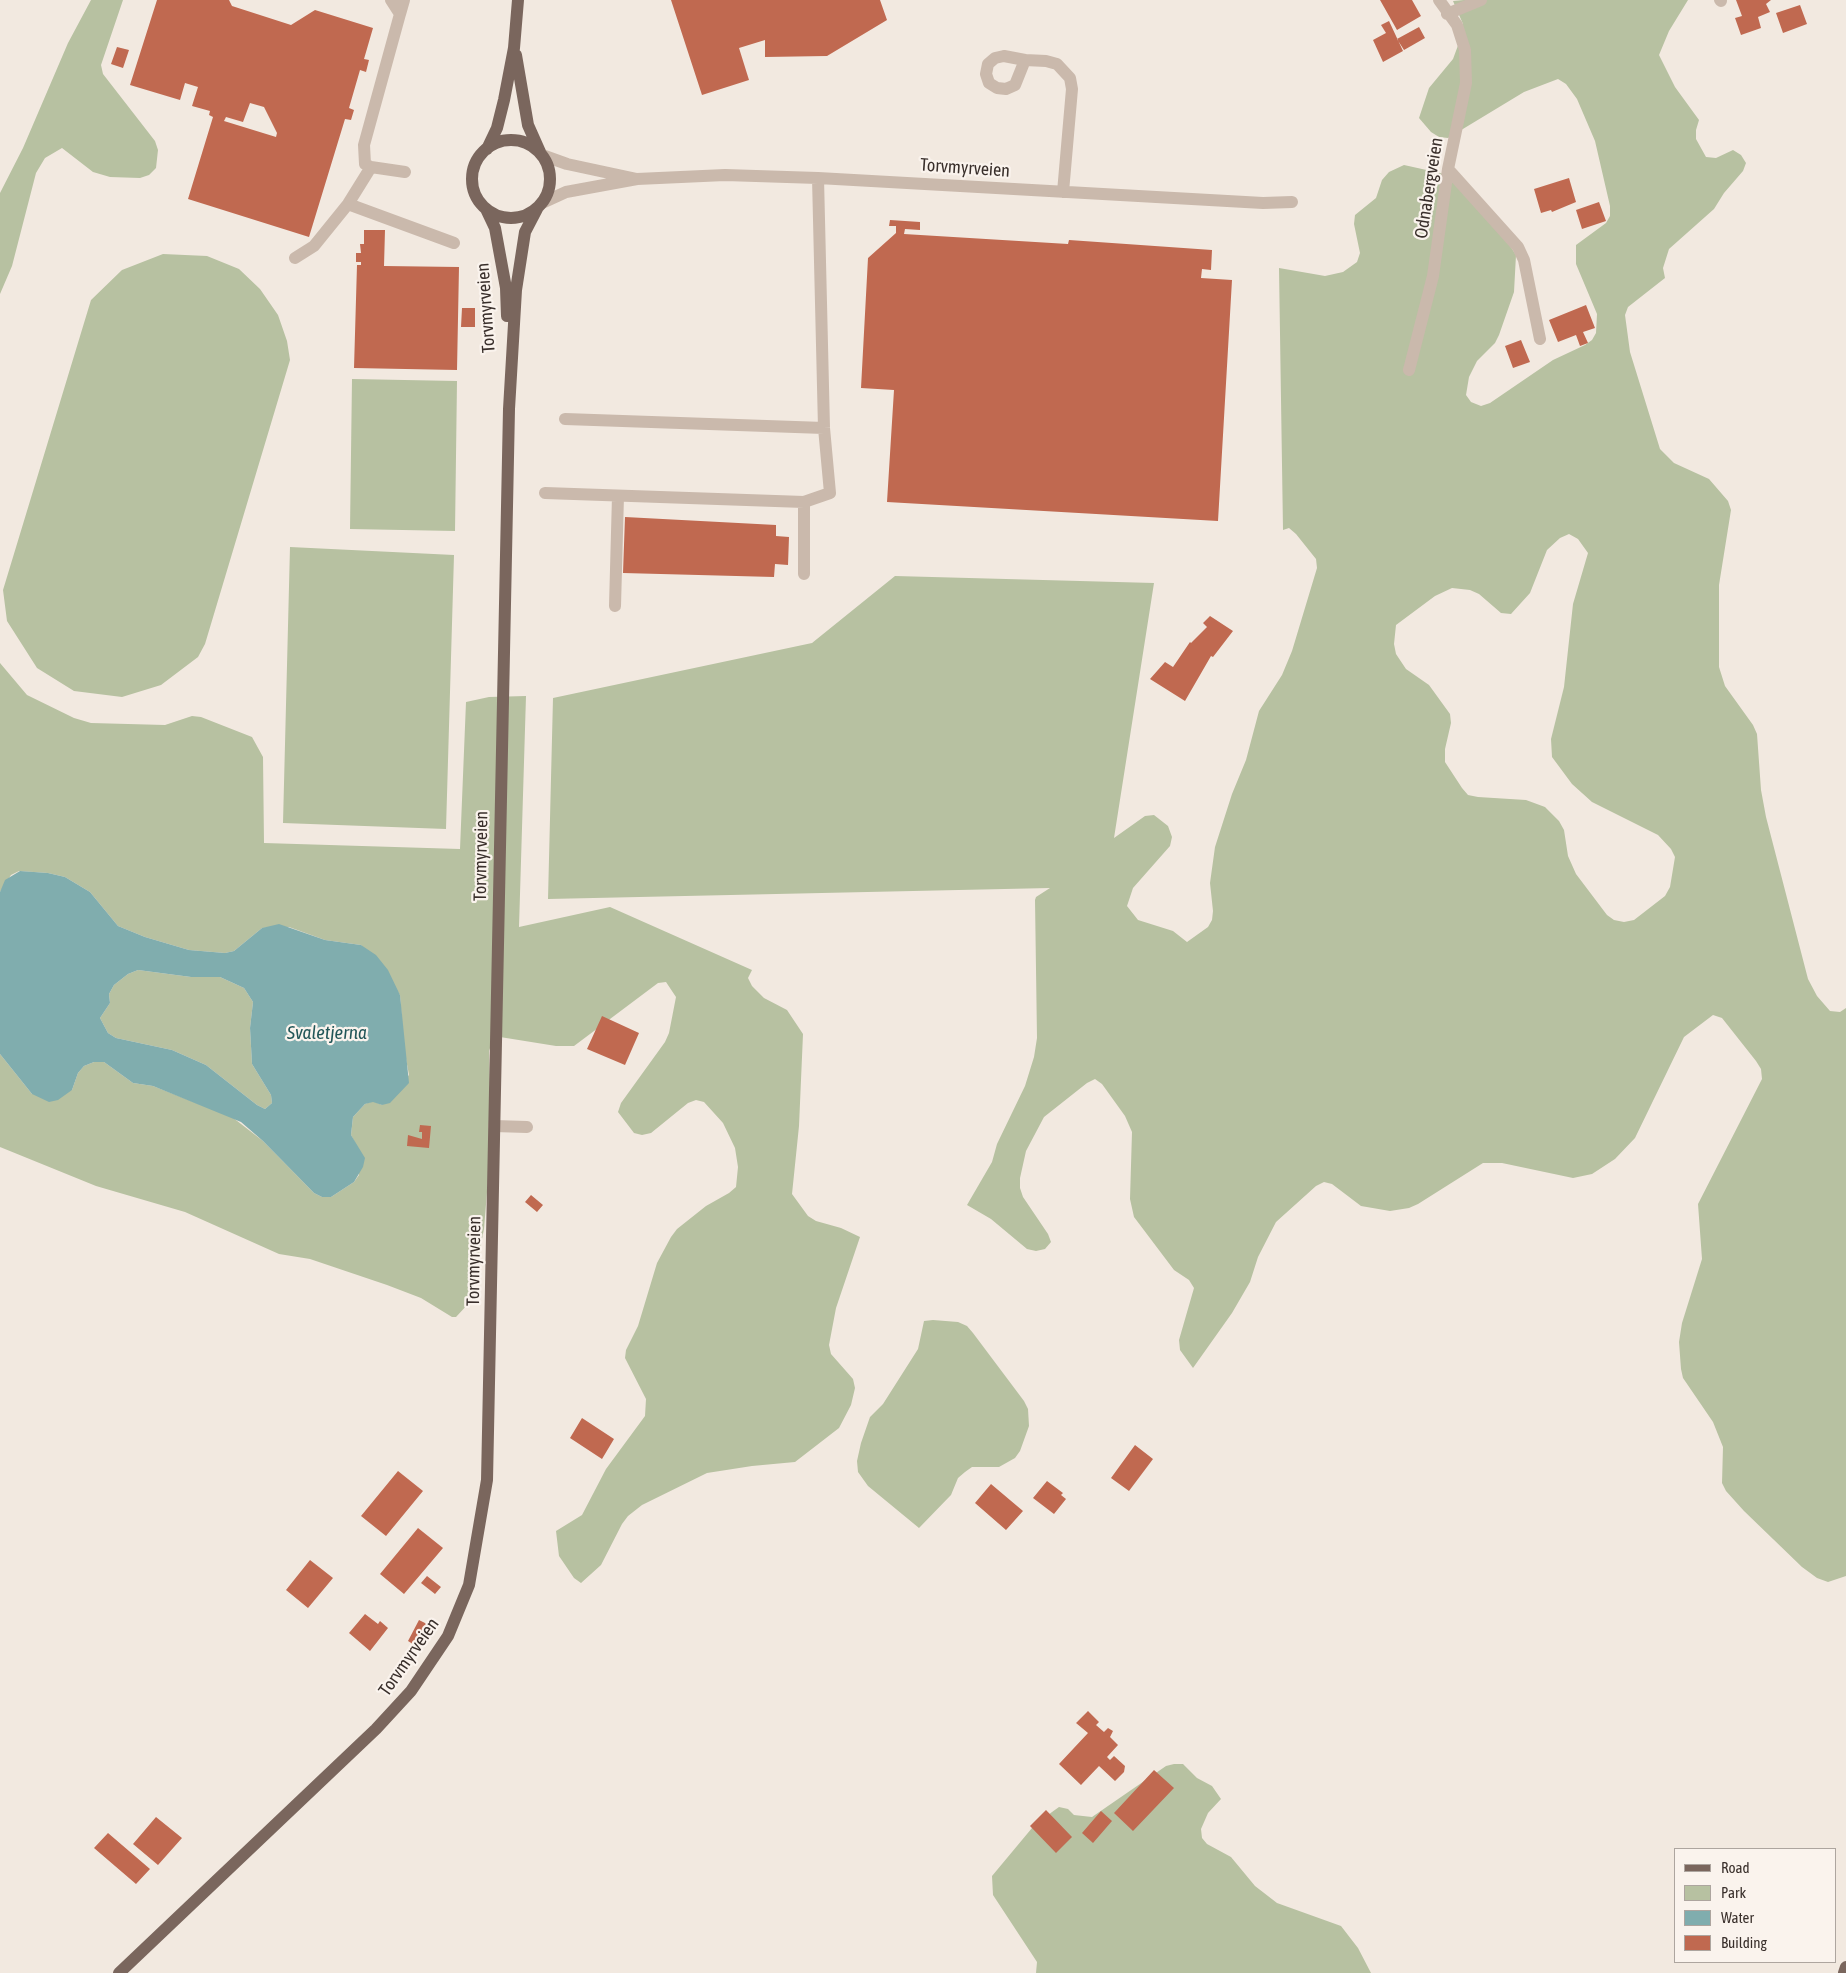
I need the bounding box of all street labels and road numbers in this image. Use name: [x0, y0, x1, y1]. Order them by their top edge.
street label: Odnabergveien: [1410, 136, 1448, 240]
street label: Torvmyrveien: [919, 154, 1011, 182]
street label: Torvmyrveien: [472, 262, 500, 354]
street label: Torvmyrveien: [469, 811, 493, 901]
street label: Torvmyrveien: [462, 1216, 486, 1306]
street label: Torvmyrveien: [374, 1614, 444, 1700]

